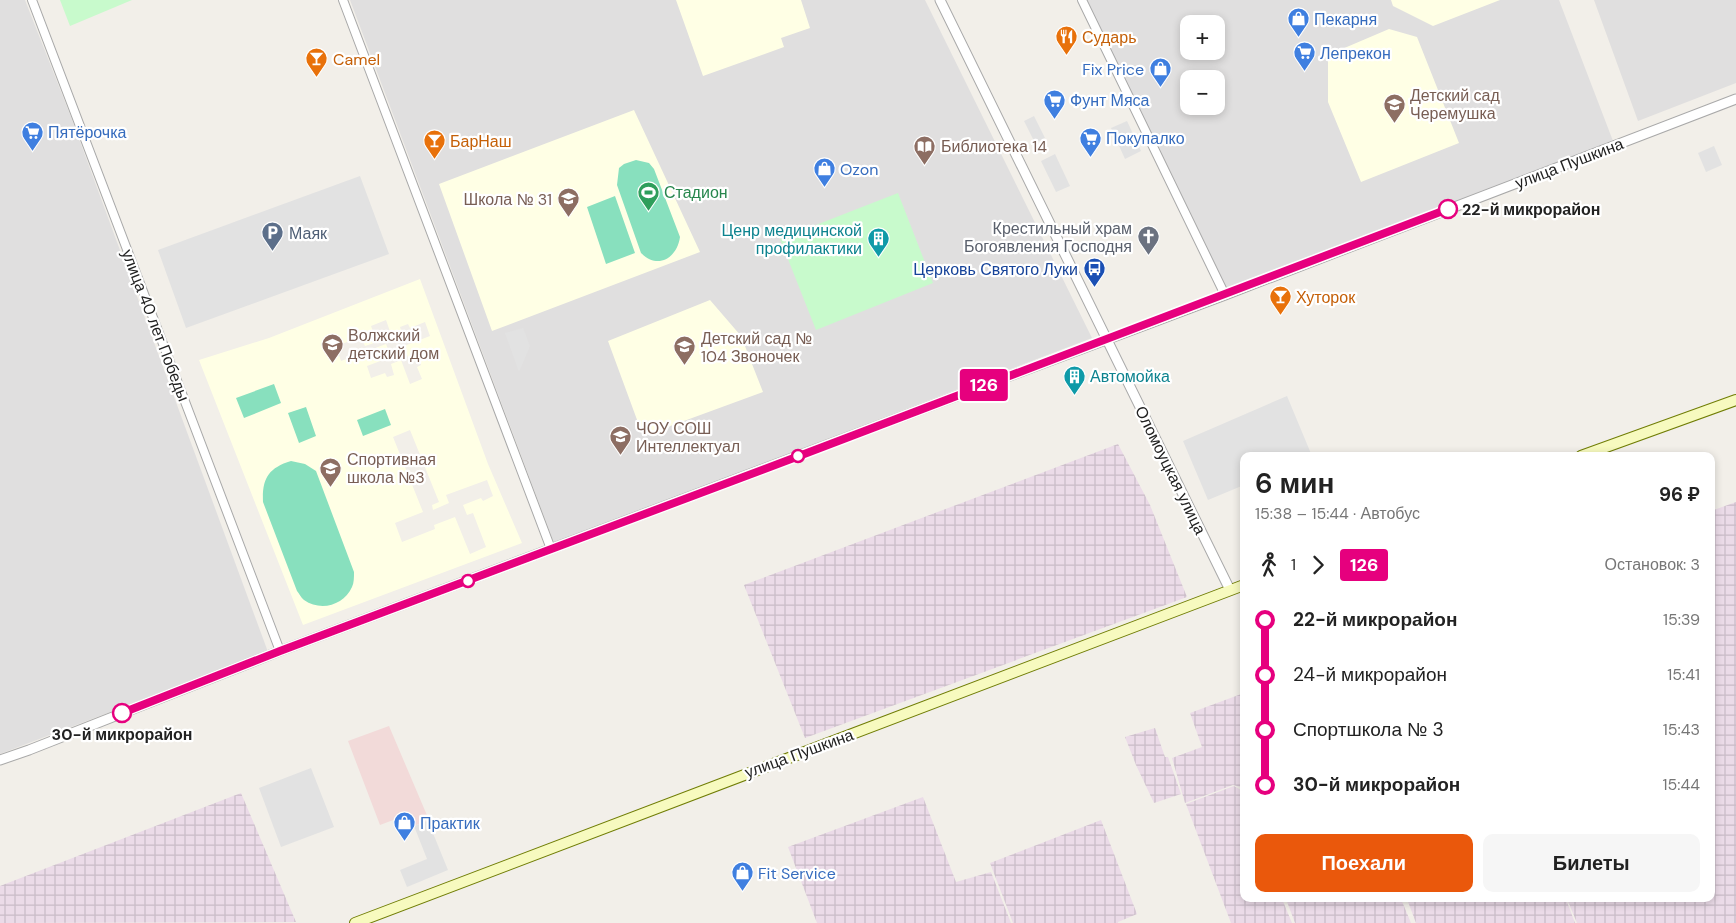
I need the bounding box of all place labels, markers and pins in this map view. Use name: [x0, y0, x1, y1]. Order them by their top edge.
shop icon: Пекарня: [1286, 7, 1310, 38]
place label: Пекарня: [1314, 9, 1377, 30]
restaurant icon: Сударь: [1054, 25, 1078, 56]
place label: Сударь: [1082, 27, 1137, 48]
supermarket icon: Лепрекон: [1292, 41, 1316, 72]
place label: Лепрекон: [1320, 43, 1391, 64]
bar icon: Camel: [305, 47, 329, 78]
place label: Camel: [333, 49, 380, 70]
shop icon: Fix Price: [1148, 57, 1172, 88]
place label: Fix Price: [1082, 59, 1144, 80]
place label: Детский сад Черемушка: [1410, 85, 1500, 124]
supermarket icon: Фунт Мяса: [1042, 88, 1066, 119]
place label: Фунт Мяса: [1070, 90, 1150, 111]
school or university icon: Детский сад Черемушка: [1382, 92, 1406, 123]
supermarket icon: Пятёрочка: [20, 120, 44, 151]
place label: Пятёрочка: [48, 122, 127, 143]
supermarket icon: Покупалко: [1078, 126, 1102, 157]
place label: Покупалко: [1106, 128, 1185, 149]
bar icon: БарНаш: [422, 129, 446, 160]
place label: БарНаш: [450, 131, 512, 152]
library icon: Библиотека 14: [913, 134, 937, 165]
place label: Библиотека 14: [941, 136, 1047, 157]
shop icon: Ozon: [812, 157, 836, 188]
place label: Ozon: [840, 159, 878, 180]
sports icon: Стадион: [636, 180, 660, 211]
place label: Стадион: [664, 182, 728, 203]
school or university icon: Школа № 31: [556, 187, 580, 218]
place label: Школа № 31: [464, 189, 552, 210]
marker: 22-й микрорайон: [1438, 199, 1458, 219]
place label: 22-й микрорайон: [1462, 199, 1600, 220]
place label: Крестильный храм Богоявления Господня: [964, 218, 1132, 257]
place label: Ценр медицинской профилактики: [722, 220, 862, 259]
parking icon: Маяк: [261, 221, 285, 252]
place label: Маяк: [289, 223, 328, 244]
church icon: Крестильный храм Богоявления Господня: [1136, 225, 1160, 256]
building icon: Ценр медицинской профилактики: [866, 227, 890, 258]
bus stop icon: Церковь Святого Луки: [1082, 257, 1106, 288]
place label: Церковь Святого Луки: [913, 259, 1078, 280]
bar icon: Хуторок: [1268, 285, 1292, 316]
place label: Хуторок: [1296, 287, 1356, 308]
place label: Волжский детский дом: [348, 325, 439, 364]
place label: Детский сад № 104 Звоночек: [701, 328, 812, 367]
school or university icon: Волжский детский дом: [320, 332, 344, 363]
school or university icon: Детский сад № 104 Звоночек: [673, 335, 697, 366]
building icon: Автомойка: [1062, 364, 1086, 395]
place label: Автомойка: [1090, 366, 1170, 387]
place label: ЧОУ СОШ Интеллектуал: [636, 418, 740, 457]
school or university icon: ЧОУ СОШ Интеллектуал: [608, 425, 632, 456]
place label: Спортивная школа №3: [347, 449, 436, 488]
unlabelled marker: [791, 449, 805, 463]
school or university icon: Спортивная школа №3: [319, 456, 343, 487]
unlabelled marker: [461, 574, 475, 588]
marker: 30-й микрорайон: [112, 703, 132, 723]
place label: 30-й микрорайон: [52, 724, 192, 745]
shop icon: Практик: [392, 811, 416, 842]
place label: Практик: [420, 813, 481, 834]
shop icon: Fit Service: [730, 861, 754, 892]
place label: Fit Service: [758, 863, 836, 884]

